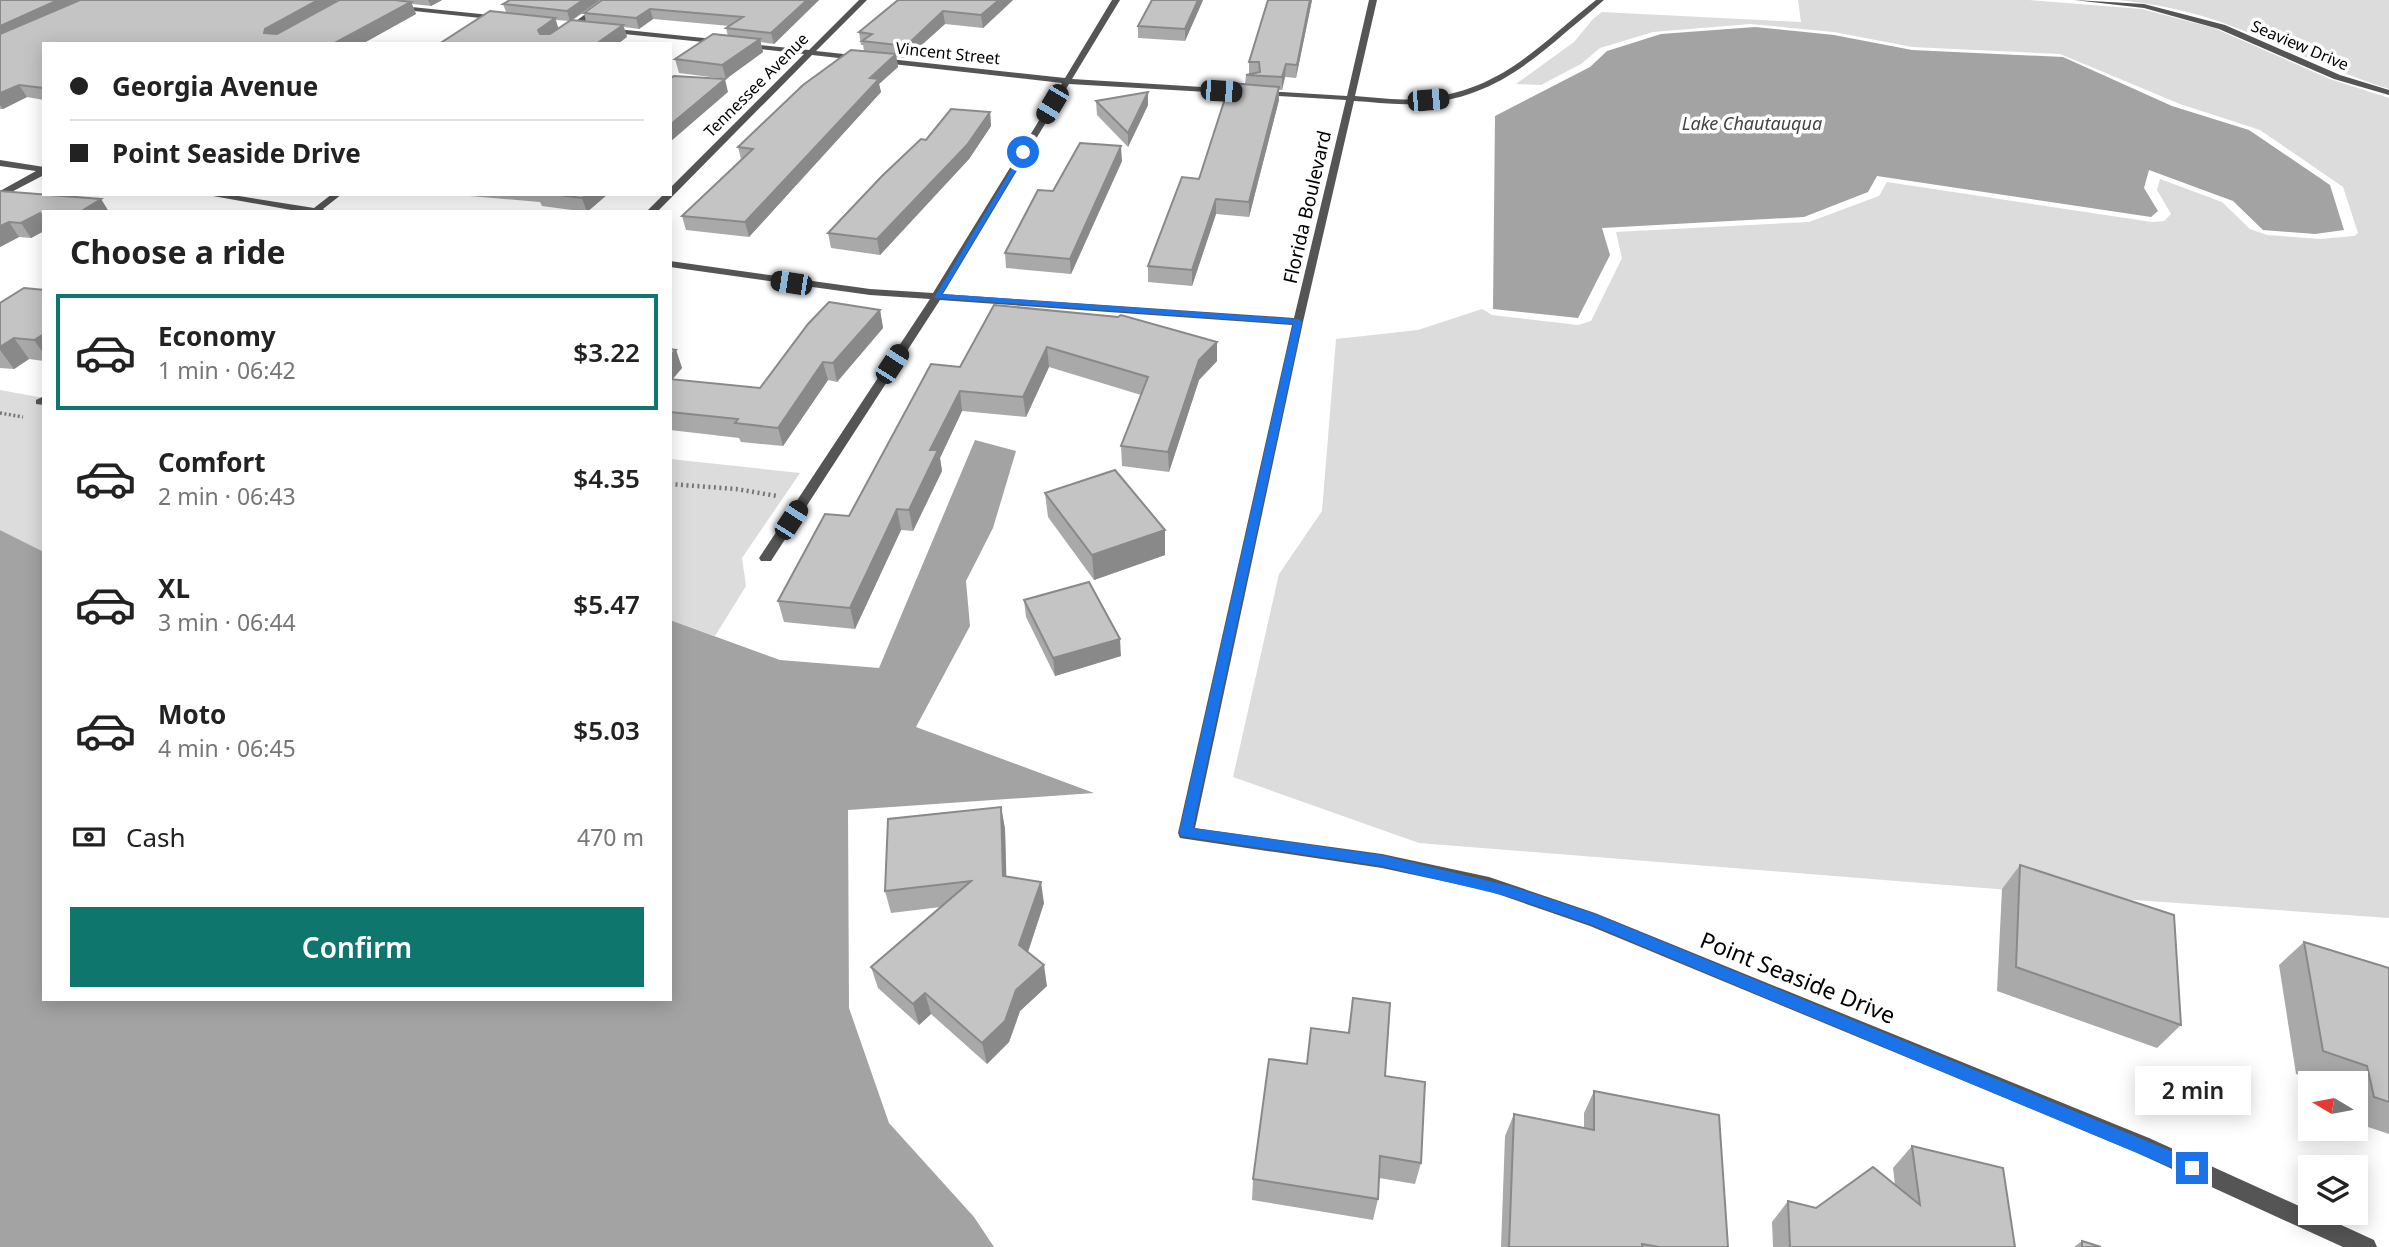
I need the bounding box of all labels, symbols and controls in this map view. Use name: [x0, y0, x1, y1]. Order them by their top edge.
street label: Seaview Drive: [2248, 15, 2352, 75]
street label: Tennessee Avenue: [699, 28, 813, 142]
street label: Vincent Street: [895, 37, 1001, 69]
text: Georgia Avenue: [112, 68, 318, 104]
car: [1200, 79, 1243, 103]
car: [1033, 81, 1072, 127]
car: [1407, 88, 1450, 112]
water label: Lake Chautauqua: [1682, 111, 1822, 135]
street label: Florida Boulevard: [1277, 128, 1337, 286]
text: Point Seaside Drive: [112, 135, 361, 171]
route start: [1007, 136, 1039, 168]
text: Choose a ride: [70, 230, 286, 273]
car: [769, 269, 814, 297]
text: Economy: [158, 318, 276, 354]
icon: car: [74, 321, 137, 384]
text: $3.22: [573, 334, 640, 370]
car: [872, 341, 913, 387]
text: 1 min · 06:42: [158, 354, 296, 386]
text: Comfort: [158, 444, 266, 480]
icon: car: [74, 447, 137, 510]
text: $4.35: [573, 460, 640, 496]
text: 2 min · 06:43: [158, 480, 296, 512]
car: [771, 497, 812, 543]
text: XL: [158, 570, 190, 606]
icon: car: [74, 573, 137, 636]
text: $5.47: [573, 586, 640, 622]
text: 3 min · 06:44: [158, 606, 296, 638]
text: Moto: [158, 696, 226, 732]
icon: car: [74, 699, 137, 762]
text: $5.03: [573, 712, 640, 748]
text: 4 min · 06:45: [158, 732, 296, 764]
icon: cash: [70, 818, 108, 856]
text: Cash: [126, 819, 186, 855]
text: 470 m: [577, 821, 644, 853]
button: Confirm: [70, 907, 644, 987]
street label: Point Seaside Drive: [1696, 923, 1900, 1031]
callout: 2 min: [2134, 1066, 2250, 1116]
north arrow: [2298, 1071, 2368, 1141]
map controls: [2298, 1071, 2368, 1225]
text: 2 min: [2162, 1074, 2224, 1106]
route end: [2176, 1152, 2208, 1184]
button: layers: [2298, 1155, 2368, 1225]

